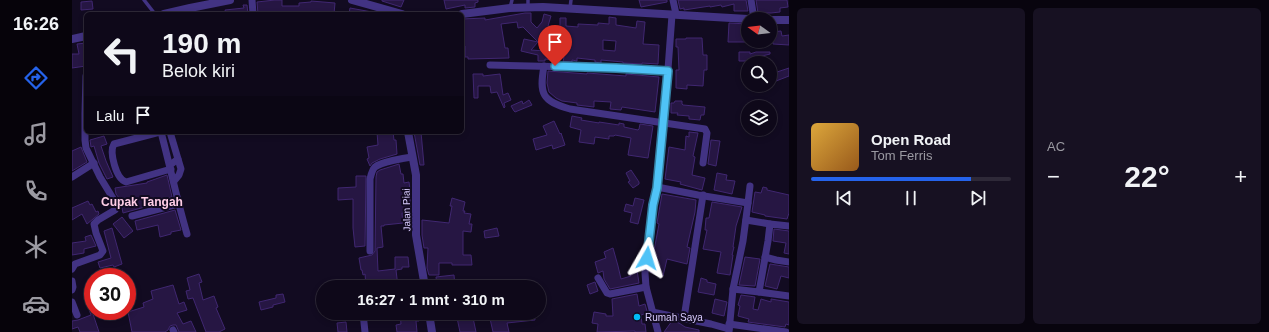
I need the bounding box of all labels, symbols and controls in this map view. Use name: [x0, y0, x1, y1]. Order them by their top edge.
north arrow: [741, 12, 777, 48]
map controls: [741, 12, 777, 136]
text: 16:26: [13, 14, 59, 34]
pin: [538, 25, 572, 66]
icon: left: [96, 28, 148, 80]
text: 190 m: [162, 28, 241, 59]
icon: arrive: [544, 31, 566, 53]
button: search: [741, 56, 777, 92]
text: Belok kiri: [162, 61, 235, 81]
icon: directions: [22, 64, 50, 92]
button: layers: [741, 100, 777, 136]
icon: arrive: [132, 104, 154, 126]
text: Lalu: [96, 107, 124, 124]
icon: music: [22, 120, 50, 148]
text: Open Road: [871, 131, 951, 148]
text: AC: [1047, 139, 1065, 154]
text: Tom Ferris: [871, 148, 932, 163]
text: 22°: [1124, 160, 1170, 193]
text: −: [1047, 164, 1060, 189]
text: +: [1234, 164, 1247, 189]
icon: phone: [22, 177, 50, 205]
icon: previous: [833, 187, 855, 209]
icon: pause: [900, 187, 922, 209]
icon: next: [967, 187, 989, 209]
street label: Jalan Piai: [401, 188, 412, 232]
district label: Cupak Tangah: [101, 195, 183, 209]
icon: climate: [22, 233, 50, 261]
position arrow: [626, 237, 668, 279]
speed limit sign: 30: [84, 268, 136, 320]
icon: car: [22, 290, 50, 318]
text: 16:27 · 1 mnt · 310 m: [357, 291, 505, 308]
marker: Rumah Saya: [632, 312, 642, 322]
place label: Rumah Saya: [645, 312, 703, 323]

